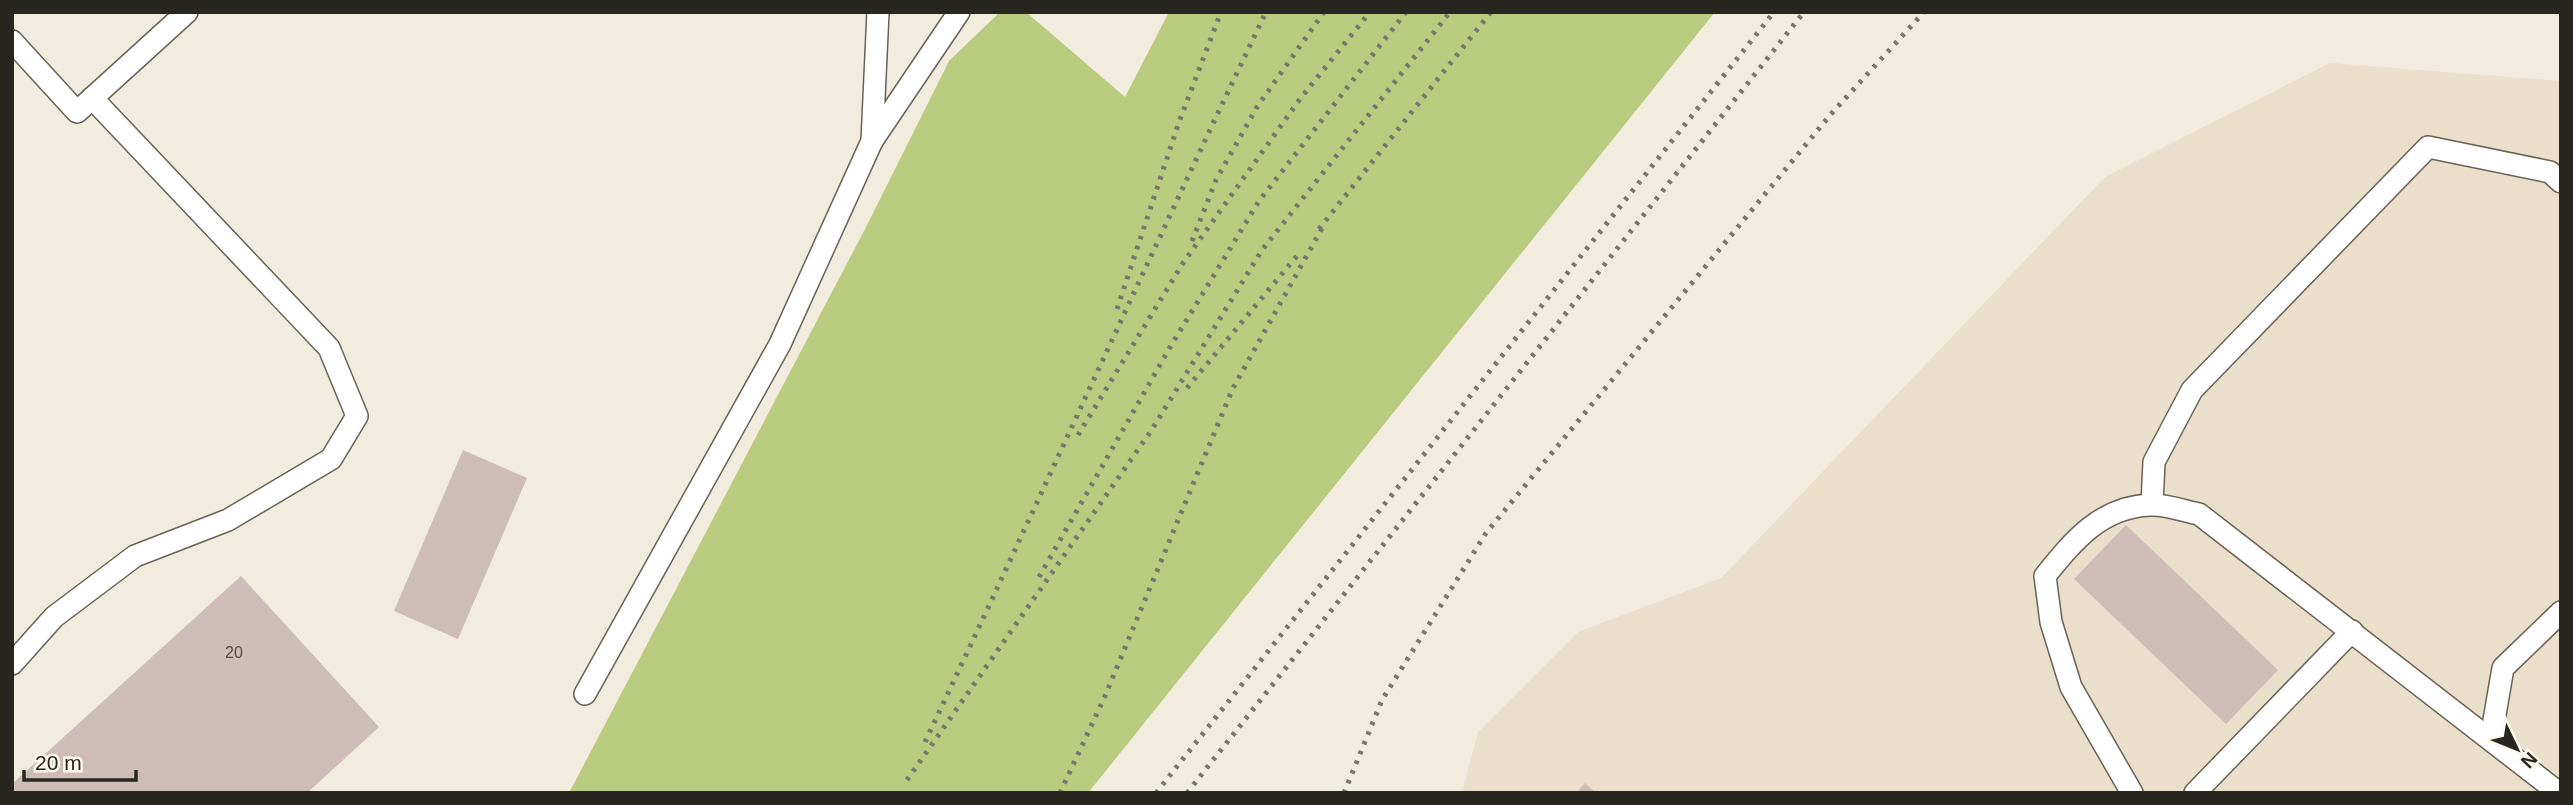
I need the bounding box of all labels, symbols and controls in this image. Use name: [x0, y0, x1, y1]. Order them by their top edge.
house number: 20: [225, 644, 243, 661]
north arrow: [2482, 714, 2552, 784]
scale bar: [24, 738, 136, 782]
text: N: [2517, 748, 2541, 772]
text: 20 m: [35, 751, 82, 774]

